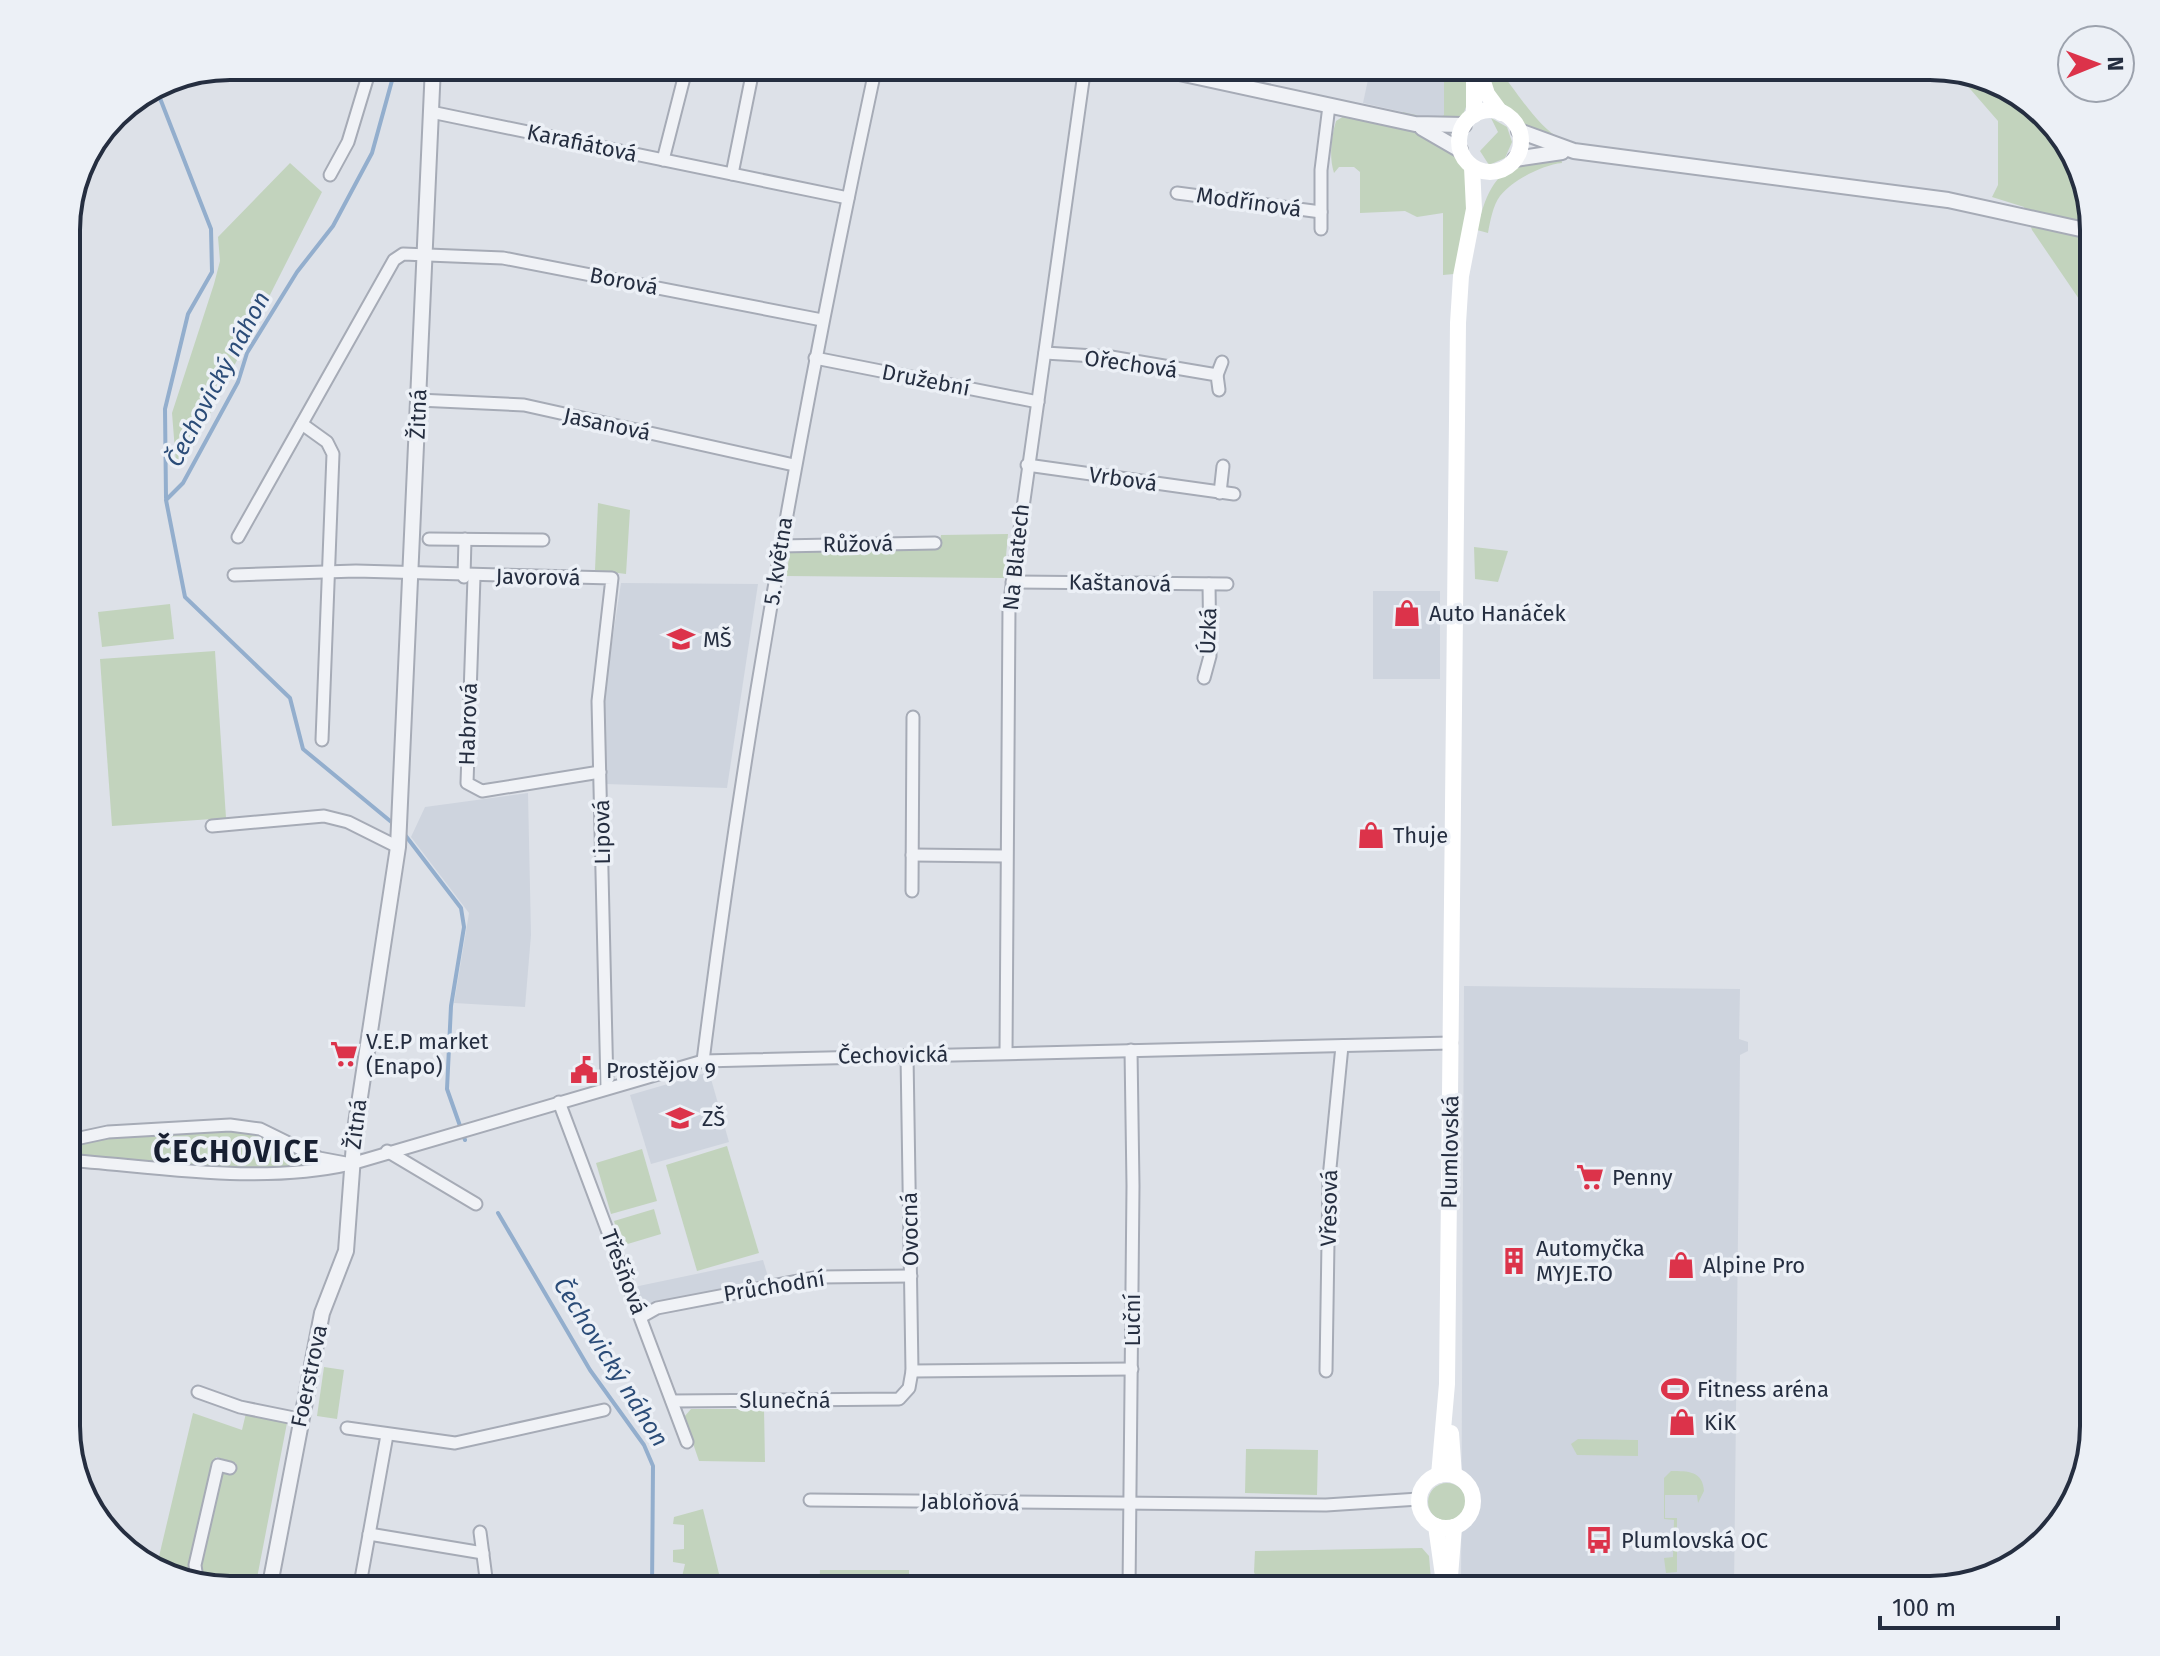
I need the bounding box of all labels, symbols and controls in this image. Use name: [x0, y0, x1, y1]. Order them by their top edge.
north arrow: [2056, 24, 2136, 104]
text: N: [2102, 56, 2129, 71]
street label: Karafiátová: [524, 118, 640, 168]
street label: Modřínová: [1195, 181, 1303, 223]
street label: Borová: [587, 261, 661, 301]
water label: Čechovický náhon: [159, 286, 276, 471]
street label: Ořechová: [1083, 344, 1179, 384]
street label: Družební: [880, 358, 972, 402]
street label: Žitná: [404, 388, 432, 440]
street label: Jasanová: [561, 402, 653, 446]
street label: Vrbová: [1087, 461, 1159, 497]
street label: Na Blatech: [997, 502, 1035, 612]
street label: 5. května: [758, 515, 798, 607]
street label: Růžová: [822, 530, 894, 558]
street label: Javorová: [495, 563, 581, 591]
street label: Kaštanová: [1068, 569, 1172, 597]
shop icon: Auto Hanáček: [1392, 598, 1422, 628]
place label: Auto Hanáček: [1429, 600, 1567, 627]
street label: Úzká: [1194, 607, 1222, 655]
school or university icon: MŠ: [666, 624, 696, 654]
place label: MŠ: [703, 626, 732, 653]
street label: Habrová: [453, 682, 483, 766]
street label: Lipová: [588, 799, 616, 865]
shop icon: Thuje: [1356, 820, 1386, 850]
place label: Thuje: [1393, 822, 1448, 849]
place label: V.E.P market (Enapo): [366, 1028, 488, 1080]
supermarket icon: V.E.P market (Enapo): [329, 1039, 359, 1069]
street label: Čechovická: [838, 1041, 948, 1069]
public building icon: Prostějov 9: [569, 1055, 599, 1085]
place label: Prostějov 9: [606, 1057, 716, 1084]
street label: Plumlovská: [1436, 1095, 1464, 1209]
street label: Žitná: [340, 1097, 372, 1151]
school or university icon: ZŠ: [665, 1103, 695, 1133]
place label: ZŠ: [702, 1105, 725, 1132]
district label: ČECHOVICE: [153, 1132, 321, 1170]
supermarket icon: Penny: [1575, 1162, 1605, 1192]
place label: Penny: [1612, 1164, 1673, 1191]
street label: Vřesová: [1315, 1169, 1343, 1247]
street label: Ovocná: [896, 1192, 924, 1266]
street label: Třešňová: [595, 1226, 653, 1318]
place label: Automyčka MYJE.TO: [1536, 1235, 1645, 1287]
building icon: Automyčka MYJE.TO: [1499, 1246, 1529, 1276]
shop icon: Alpine Pro: [1666, 1250, 1696, 1280]
place label: Alpine Pro: [1703, 1252, 1805, 1279]
street label: Průchodní: [721, 1265, 827, 1307]
water label: Čechovický náhon: [548, 1272, 675, 1452]
street label: Luční: [1119, 1293, 1146, 1347]
street label: Foerstrova: [285, 1322, 333, 1430]
sports icon: Fitness aréna: [1660, 1374, 1690, 1404]
place label: Fitness aréna: [1697, 1376, 1829, 1403]
street label: Slunečná: [739, 1387, 831, 1414]
shop icon: KiK: [1667, 1407, 1697, 1437]
place label: KiK: [1704, 1409, 1736, 1436]
street label: Jabloňová: [920, 1488, 1020, 1516]
bus stop icon: Plumlovská OC: [1584, 1525, 1614, 1555]
place label: Plumlovská OC: [1621, 1527, 1768, 1554]
scale bar: [1880, 1580, 2058, 1630]
text: 100 m: [1892, 1594, 1956, 1622]

